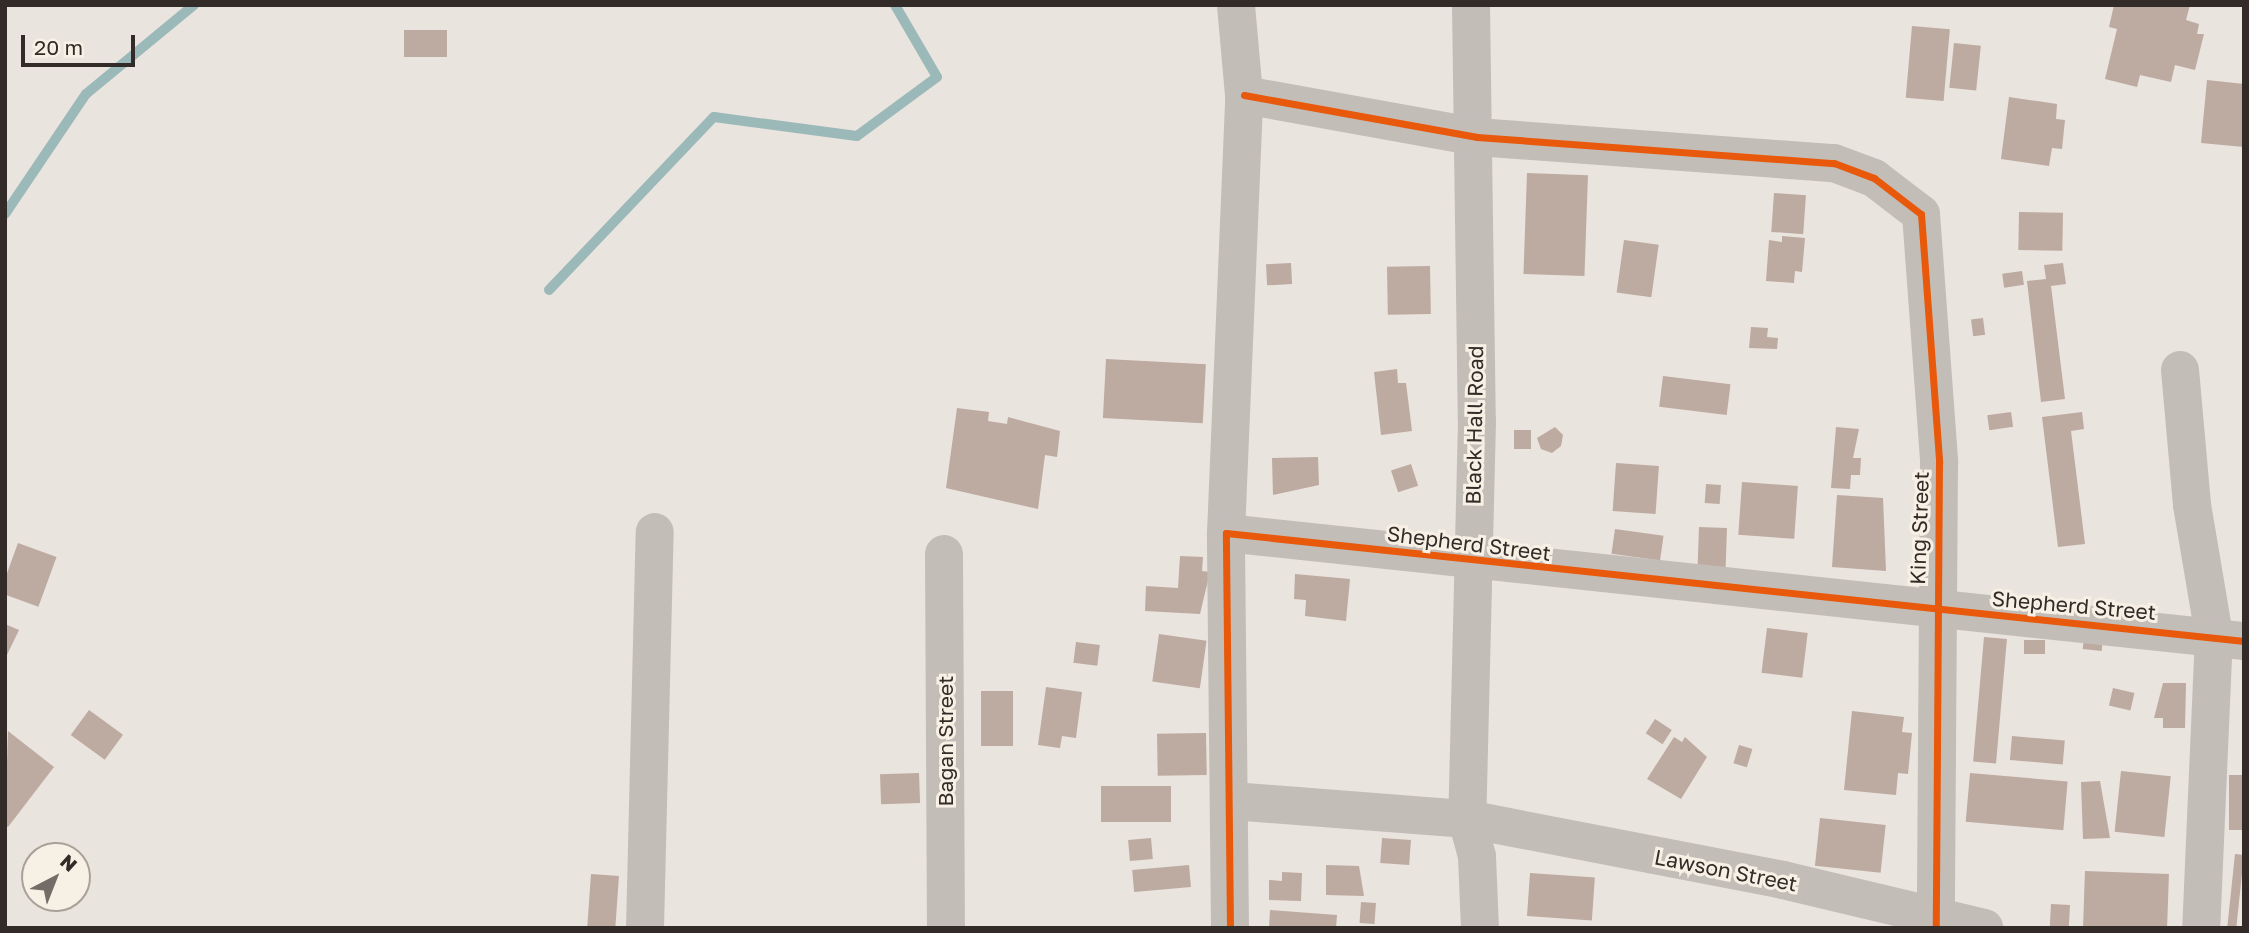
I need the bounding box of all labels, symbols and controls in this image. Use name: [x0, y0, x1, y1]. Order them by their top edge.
scale bar: [24, 21, 138, 65]
text: 20 m: [34, 34, 83, 60]
street label: Black Hall Road: [1460, 345, 1488, 505]
street label: King Street: [1904, 471, 1934, 585]
street label: Shepherd Street: [1386, 520, 1552, 566]
street label: Shepherd Street: [1991, 585, 2157, 625]
street label: Bagan Street: [932, 675, 958, 807]
north arrow: [21, 842, 91, 912]
street label: Lawson Street: [1652, 844, 1800, 896]
text: N: [56, 849, 82, 876]

